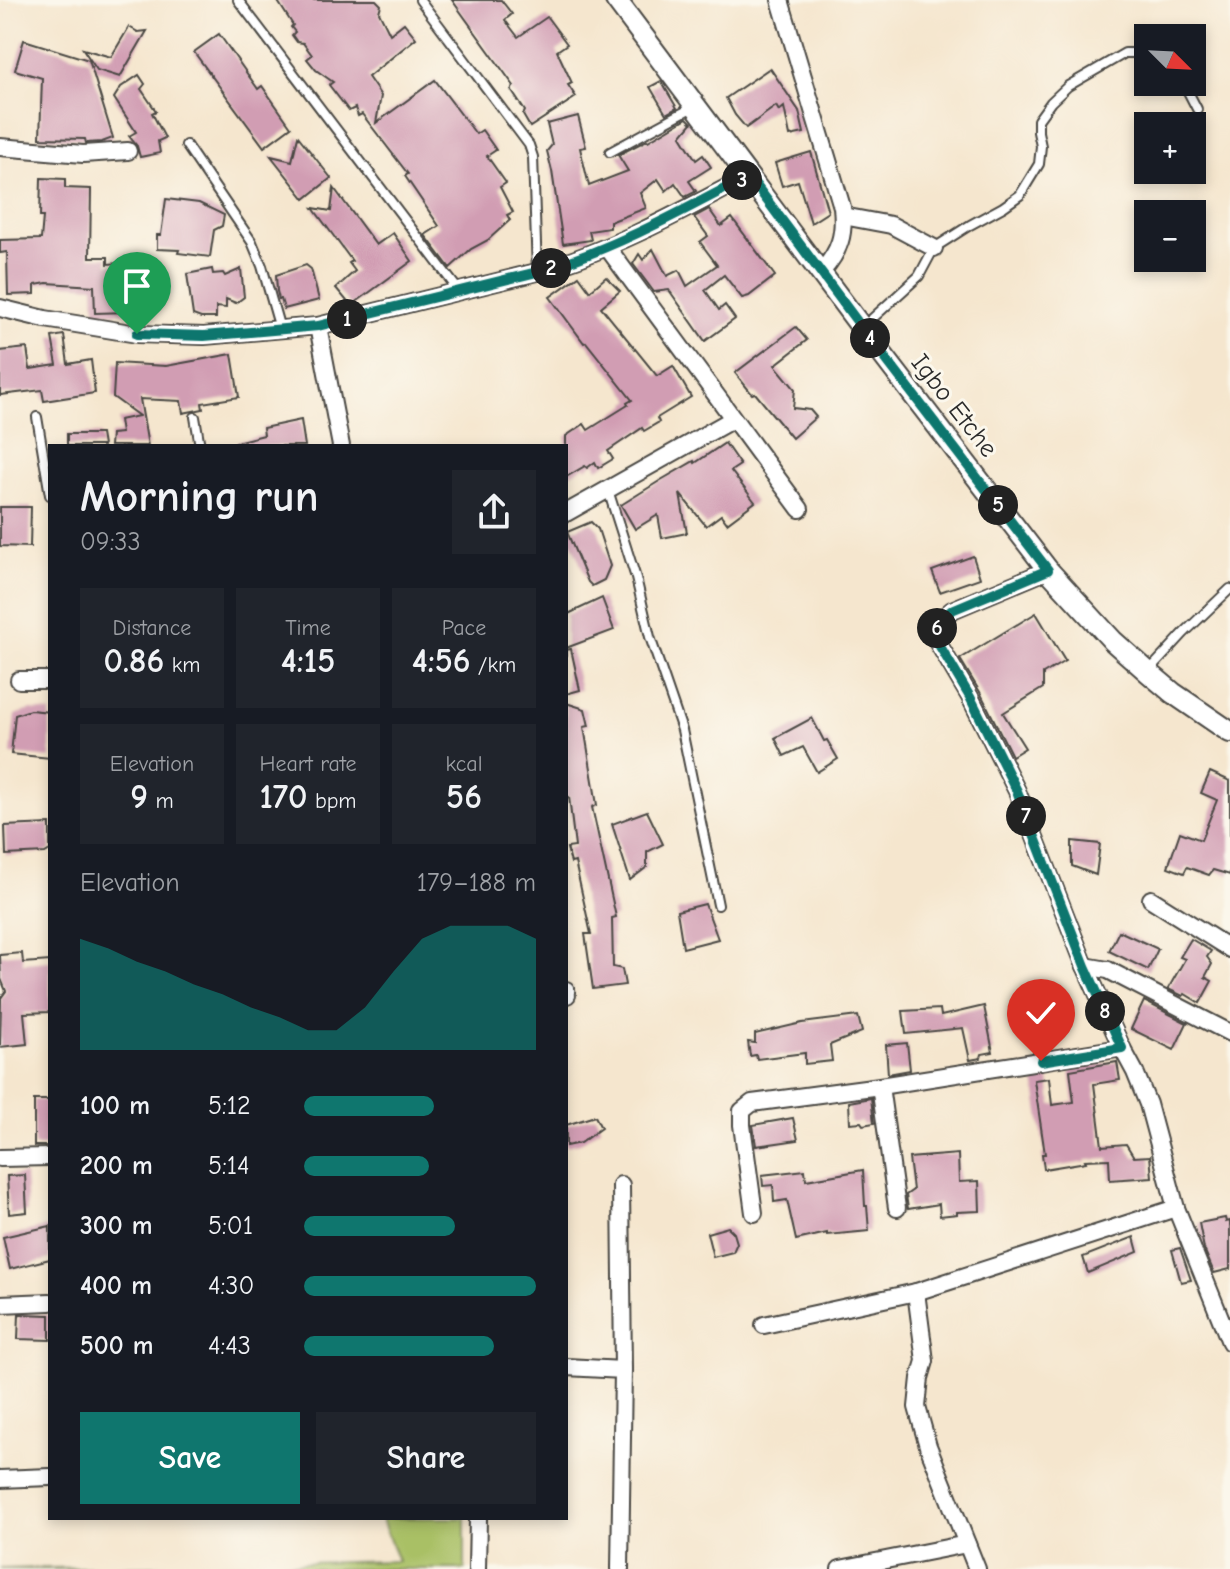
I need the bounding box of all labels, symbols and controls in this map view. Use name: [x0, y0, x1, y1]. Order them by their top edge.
north arrow: [1134, 24, 1206, 96]
map controls: [1134, 24, 1206, 272]
button: +: [1134, 112, 1206, 184]
pin: 3: [722, 160, 762, 200]
text: 3: [737, 167, 747, 193]
button: −: [1134, 200, 1206, 272]
pin: 2: [531, 248, 571, 288]
pin: [103, 252, 171, 334]
text: 2: [546, 255, 556, 281]
icon: arrive: [115, 264, 159, 308]
pin: 1: [327, 299, 367, 339]
text: 1: [343, 306, 351, 332]
pin: 4: [850, 318, 890, 358]
text: 4: [865, 325, 875, 351]
street label: Igbo Etche: [905, 348, 1004, 463]
button: share: [452, 470, 536, 554]
text: Morning run: [80, 471, 319, 522]
pin: 5: [978, 485, 1018, 525]
text: 5: [992, 492, 1004, 518]
text: 09:33: [80, 527, 141, 557]
pin: 6: [917, 608, 957, 648]
text: Distance: [113, 615, 191, 641]
text: Time: [285, 615, 331, 641]
text: Pace: [442, 615, 486, 641]
text: 6: [931, 615, 943, 641]
text: 0.86: [104, 641, 164, 681]
text: 4:15: [281, 641, 335, 681]
text: 4:56: [412, 641, 471, 681]
text: km: [164, 652, 201, 678]
text: /km: [471, 652, 516, 678]
text: Elevation: [110, 751, 194, 777]
text: Heart rate: [260, 751, 357, 777]
text: kcal: [446, 751, 482, 777]
text: 9: [130, 777, 148, 817]
text: 170: [259, 777, 308, 817]
text: 56: [446, 777, 482, 817]
text: m: [148, 788, 174, 814]
text: bpm: [308, 788, 357, 814]
pin: 7: [1006, 796, 1046, 836]
text: 7: [1021, 803, 1031, 829]
text: Elevation: [80, 868, 180, 898]
text: 179–188 m: [417, 868, 536, 898]
pin: [1007, 979, 1075, 1061]
icon: check: [1019, 991, 1063, 1035]
pin: 8: [1085, 991, 1125, 1031]
text: 8: [1099, 998, 1111, 1024]
text: 100 m: [80, 1091, 150, 1121]
text: 5:12: [208, 1091, 251, 1121]
text: 200 m: [80, 1151, 153, 1181]
text: 5:14: [208, 1151, 250, 1181]
text: 300 m: [80, 1211, 153, 1241]
text: 5:01: [208, 1211, 253, 1241]
text: 400 m: [80, 1271, 152, 1301]
text: 4:30: [208, 1271, 254, 1301]
text: 500 m: [80, 1331, 154, 1361]
text: 4:43: [208, 1331, 251, 1361]
button: Save: [80, 1412, 300, 1504]
button: Share: [316, 1412, 536, 1504]

